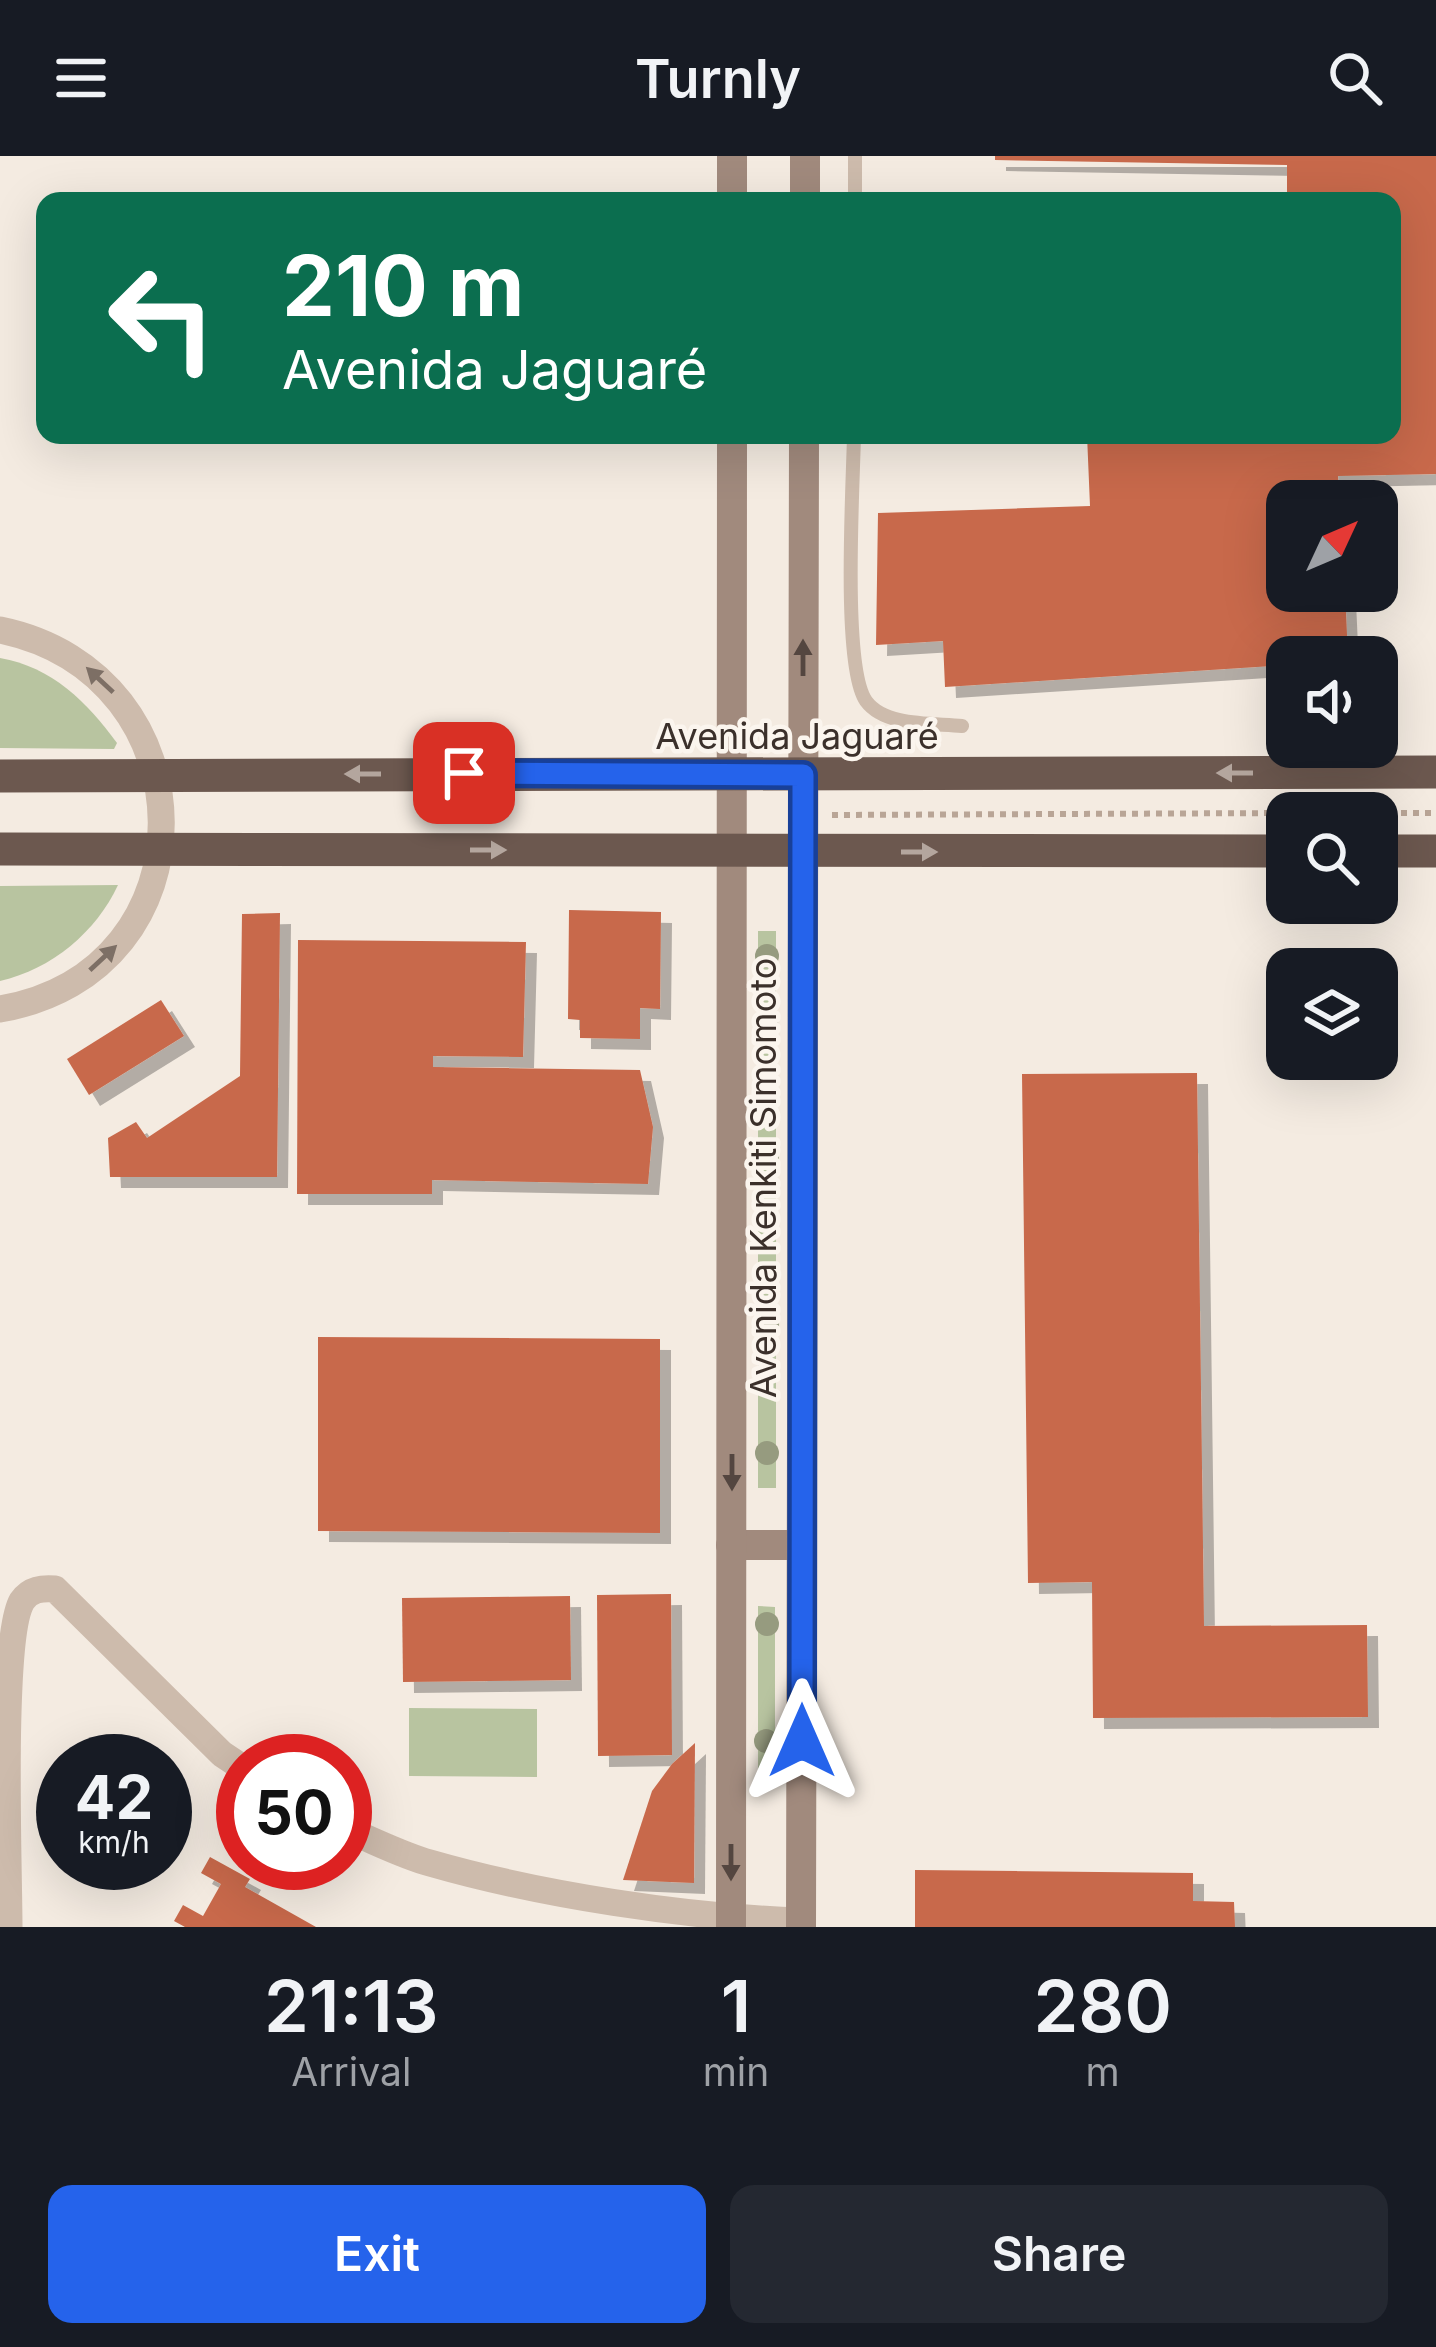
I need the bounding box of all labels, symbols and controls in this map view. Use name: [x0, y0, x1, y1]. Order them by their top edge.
icon: menu: [48, 45, 114, 111]
icon: search: [1322, 45, 1388, 111]
text: Turnly: [635, 46, 801, 111]
text: 210 m: [282, 235, 524, 336]
icon: left: [84, 240, 240, 396]
text: Avenida Jaguaré: [282, 337, 707, 402]
north arrow: [1266, 480, 1398, 612]
map controls: [1266, 480, 1398, 1080]
button: sound: [1266, 636, 1398, 768]
one-way arrow: [793, 638, 813, 676]
one-way arrow: [86, 667, 115, 694]
street label: Avenida Jaguaré: [655, 714, 939, 758]
pin: [413, 722, 515, 824]
icon: arrive: [431, 740, 497, 806]
one-way arrow: [1215, 763, 1253, 783]
one-way arrow: [343, 764, 381, 784]
button: search: [1266, 792, 1398, 924]
one-way arrow: [470, 840, 508, 860]
one-way arrow: [901, 842, 939, 862]
one-way arrow: [88, 945, 117, 972]
button: layers: [1266, 948, 1398, 1080]
street label: Avenida Kenkiti Simomoto: [741, 958, 785, 1398]
one-way arrow: [722, 1454, 742, 1492]
position arrow: [739, 1678, 865, 1804]
speed limit sign: 50: [216, 1734, 372, 1890]
text: 42: [75, 1761, 153, 1833]
text: km/h: [78, 1824, 150, 1860]
one-way arrow: [721, 1844, 741, 1882]
text: 21:13: [264, 1962, 439, 2049]
text: 1: [721, 1962, 751, 2049]
text: 280: [1033, 1962, 1172, 2049]
text: Arrival: [291, 2048, 411, 2095]
text: min: [703, 2048, 769, 2095]
text: m: [1086, 2048, 1120, 2095]
button: Exit: [48, 2185, 706, 2323]
button: Share: [730, 2185, 1388, 2323]

